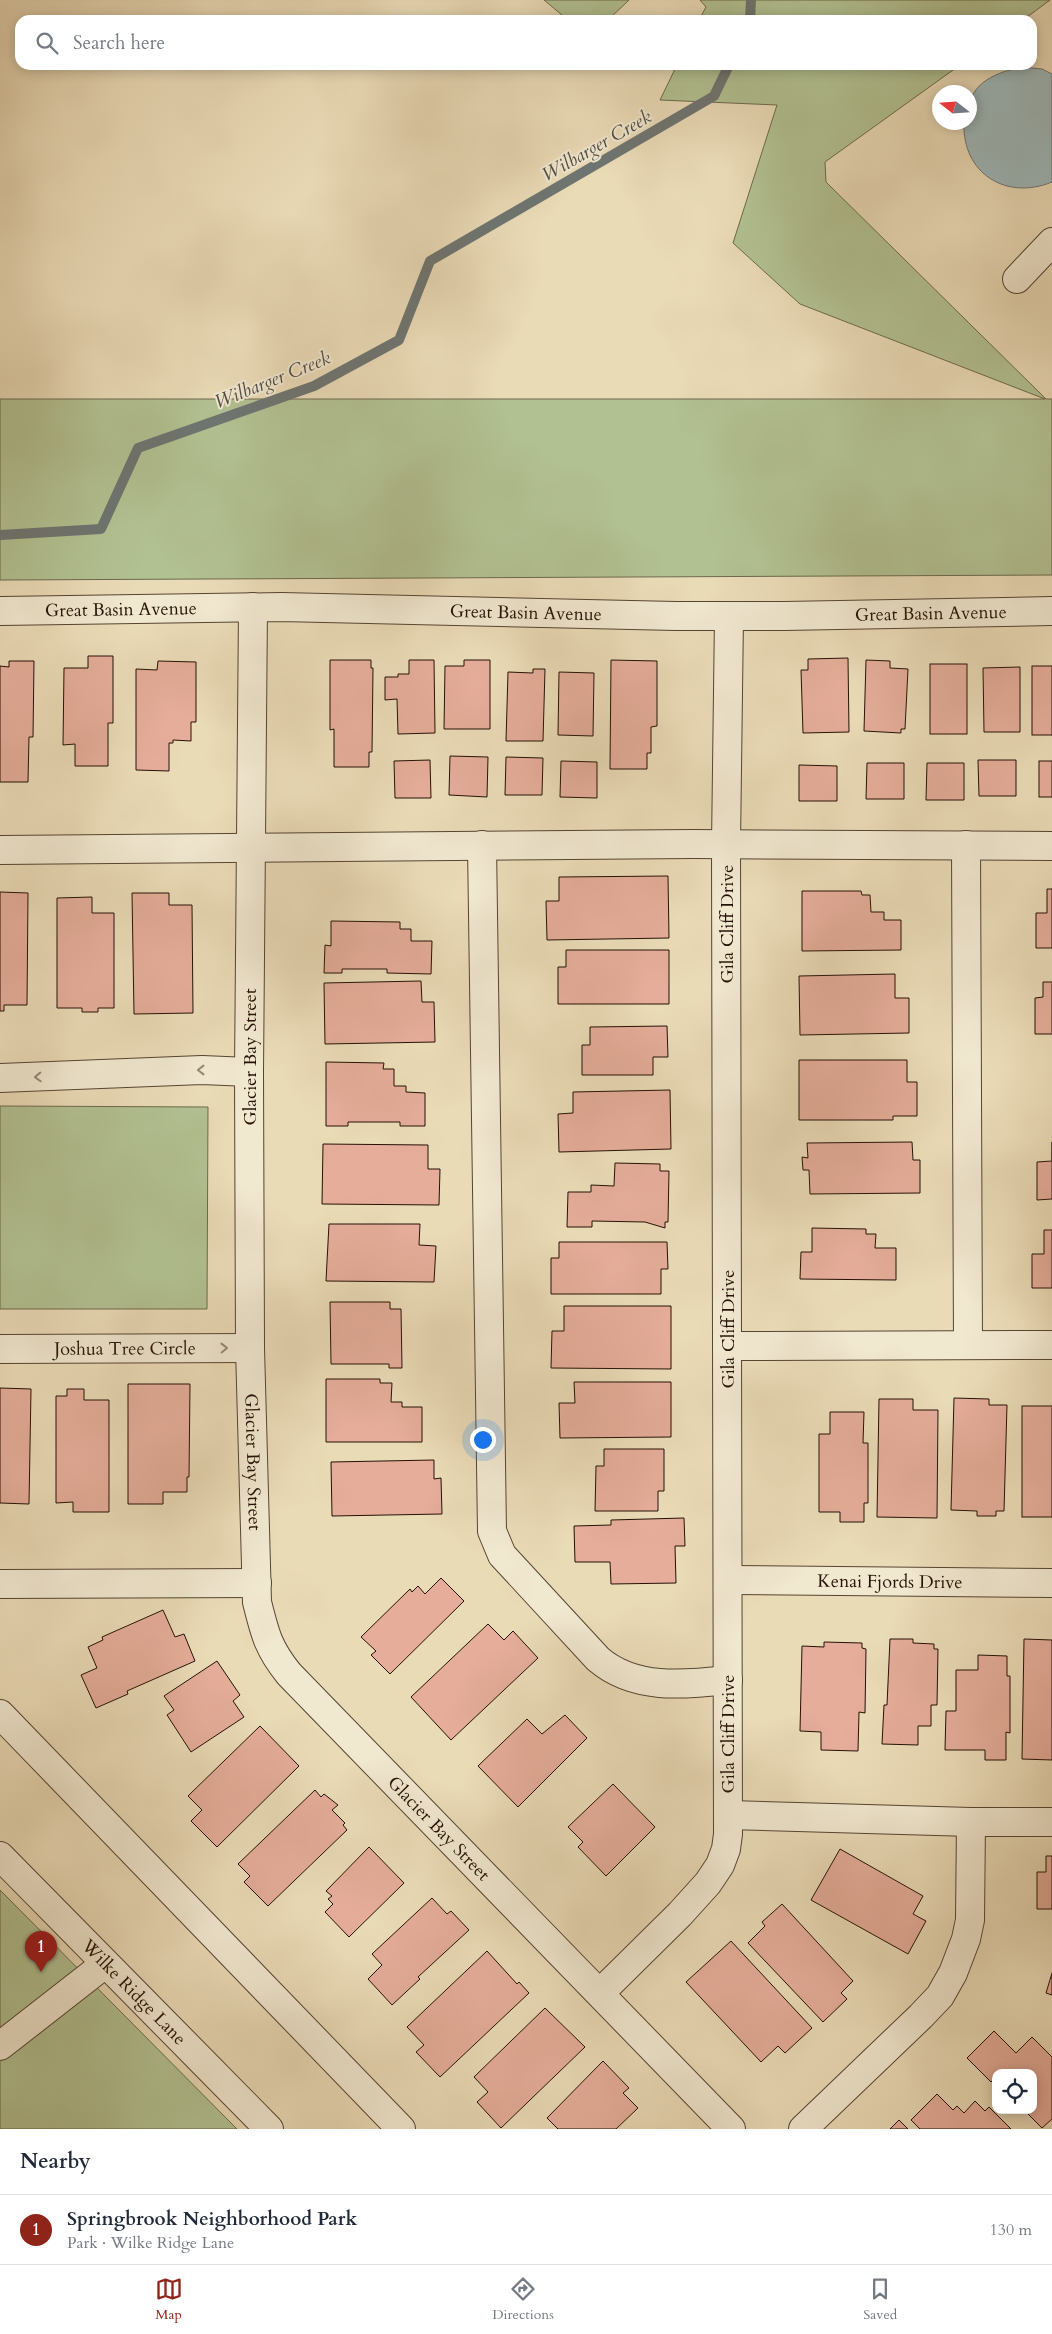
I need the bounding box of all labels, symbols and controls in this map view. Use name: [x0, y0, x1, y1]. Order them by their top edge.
search box: [15, 15, 1037, 70]
icon: search: [33, 29, 61, 57]
text: Search here: [73, 30, 165, 56]
north arrow: [932, 85, 977, 130]
water label: Wilbarger Creek: [537, 104, 657, 188]
water label: Wilbarger Creek: [210, 345, 335, 415]
street label: Great Basin Avenue: [45, 596, 197, 623]
street label: Great Basin Avenue: [450, 599, 602, 627]
street label: Great Basin Avenue: [855, 600, 1007, 628]
street label: Gila Cliff Drive: [715, 864, 740, 984]
street label: Glacier Bay Street: [238, 988, 263, 1126]
one-way arrow: [196, 1065, 204, 1075]
one-way arrow: [34, 1071, 42, 1082]
street label: Gila Cliff Drive: [716, 1269, 741, 1389]
street label: Joshua Tree Circle: [51, 1336, 196, 1362]
one-way arrow: [220, 1343, 228, 1354]
street label: Glacier Bay Street: [238, 1393, 267, 1531]
your location: [470, 1427, 496, 1453]
street label: Kenai Fjords Drive: [817, 1569, 963, 1595]
street label: Gila Cliff Drive: [716, 1674, 741, 1794]
street label: Glacier Bay Street: [382, 1771, 496, 1887]
pin: 1: [25, 1931, 57, 1972]
street label: Wilke Ridge Lane: [75, 1933, 192, 2051]
map controls: [992, 2069, 1037, 2114]
button: locate: [992, 2069, 1037, 2114]
text: Nearby: [20, 2147, 91, 2176]
text: Springbrook Neighborhood Park: [67, 2206, 357, 2232]
text: 1: [32, 2219, 40, 2241]
text: 130 m: [990, 2219, 1032, 2241]
text: Park · Wilke Ridge Lane: [67, 2232, 234, 2254]
tab: Map: [155, 2275, 183, 2324]
tab: Directions: [492, 2275, 554, 2324]
tab: Saved: [863, 2275, 897, 2324]

